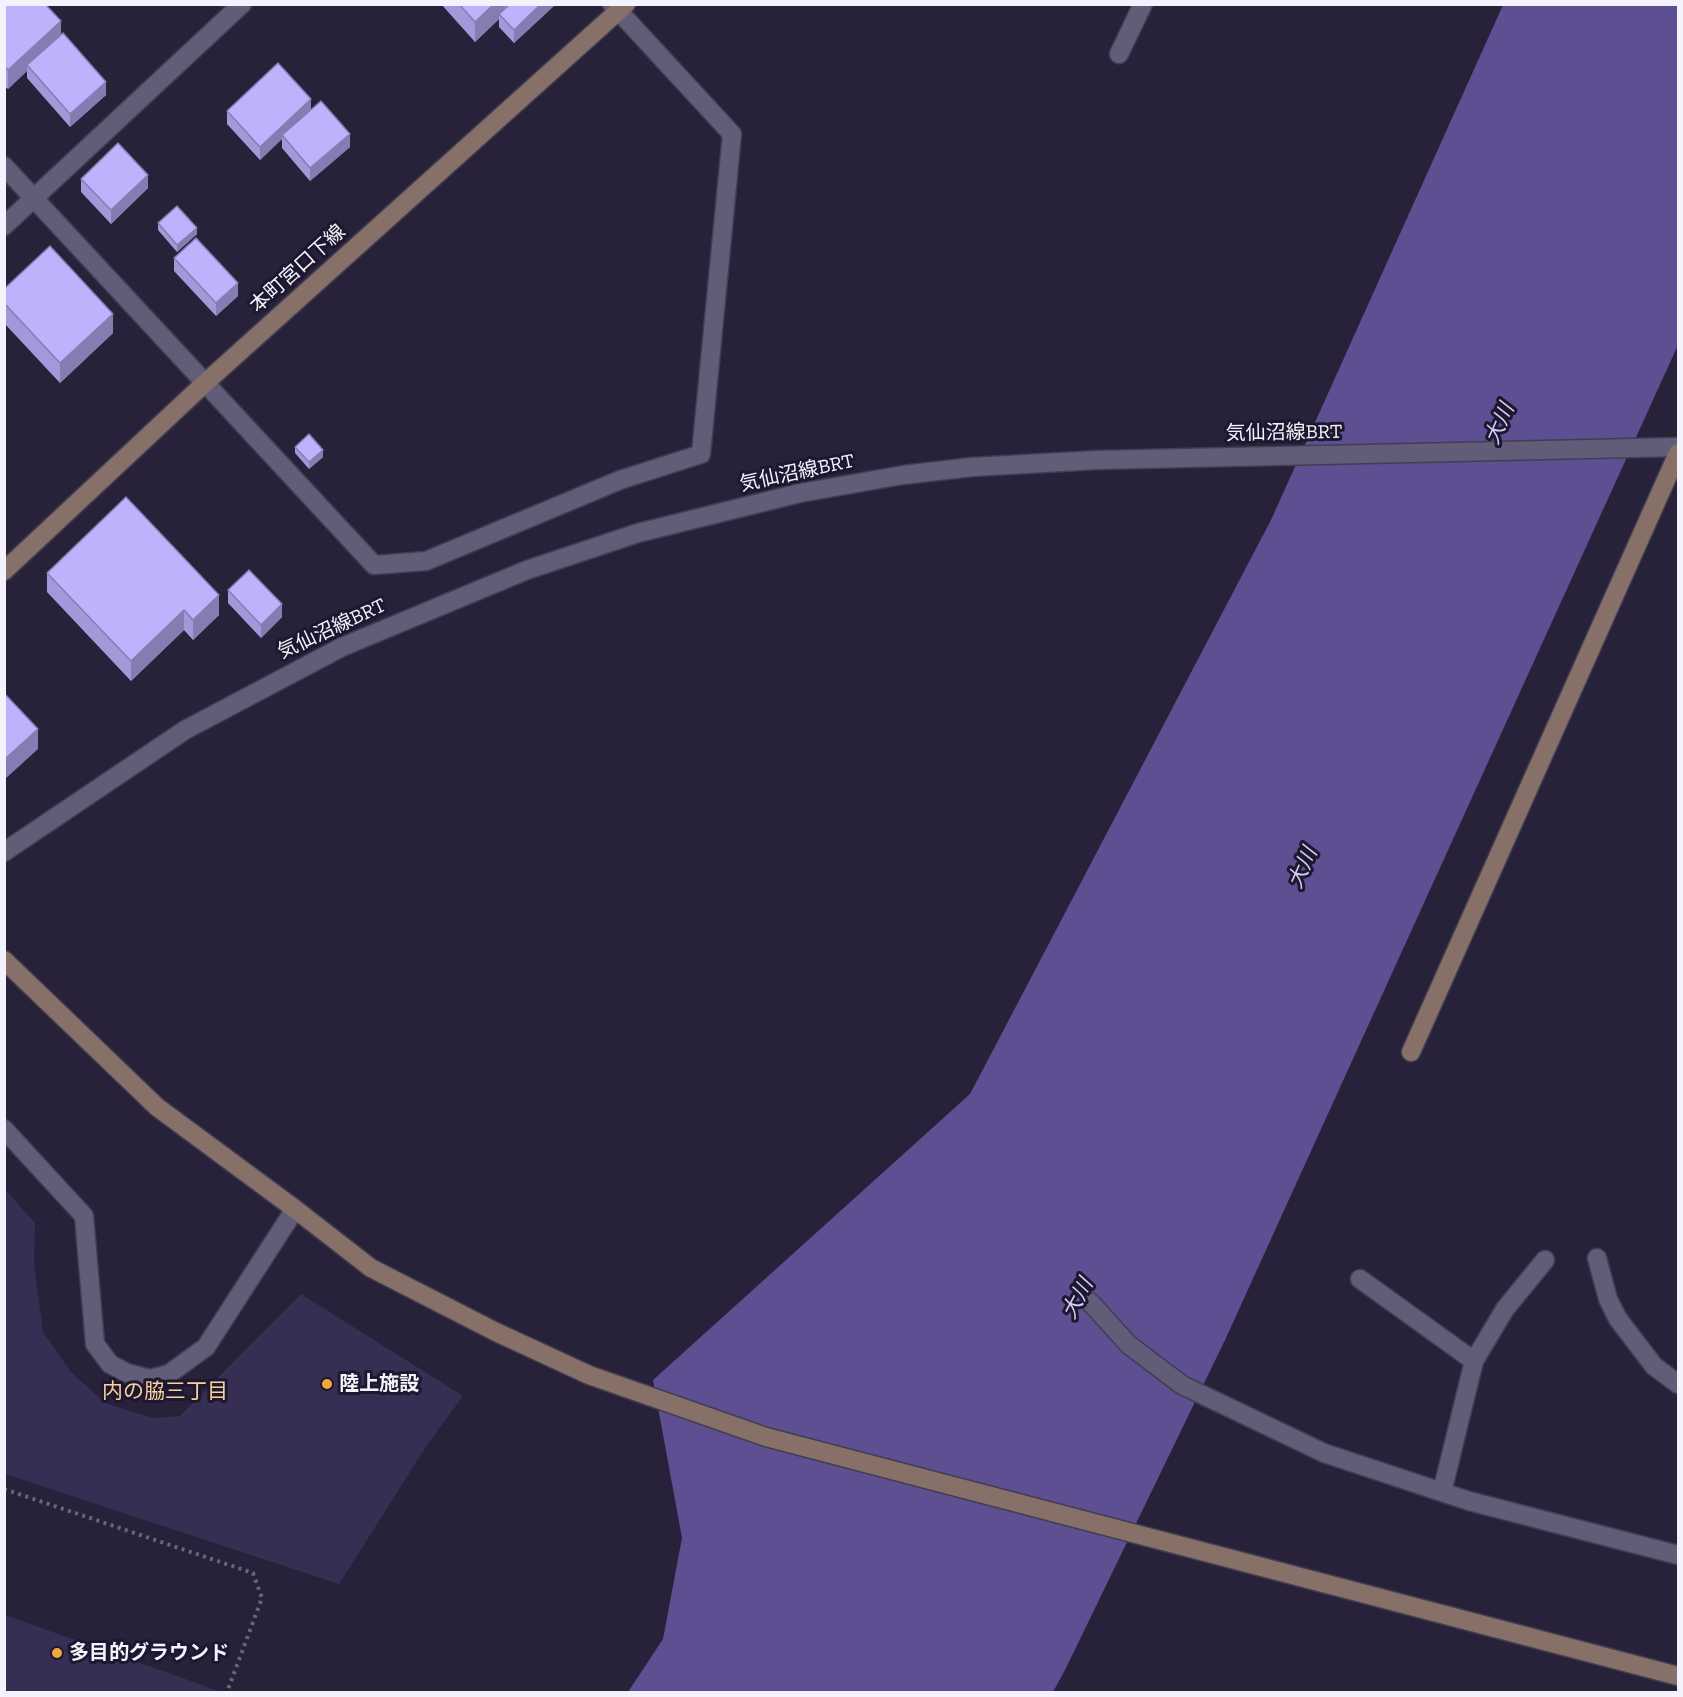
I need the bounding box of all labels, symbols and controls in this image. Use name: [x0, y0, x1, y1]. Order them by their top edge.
street label: 本町宮口下線: [245, 220, 351, 318]
water label: 大川: [1480, 400, 1520, 448]
street label: 気仙沼線BRT: [1225, 420, 1343, 446]
street label: 気仙沼線BRT: [737, 449, 857, 497]
street label: 気仙沼線BRT: [274, 593, 390, 665]
water label: 大川: [1283, 844, 1323, 892]
water label: 大川: [1057, 1275, 1099, 1323]
place label: 陸上施設: [339, 1372, 419, 1396]
marker: 陸上施設: [320, 1377, 334, 1391]
district label: 内の脇三丁目: [102, 1379, 228, 1405]
place label: 多目的グラウンド: [69, 1641, 229, 1665]
marker: 多目的グラウンド: [50, 1646, 64, 1660]

